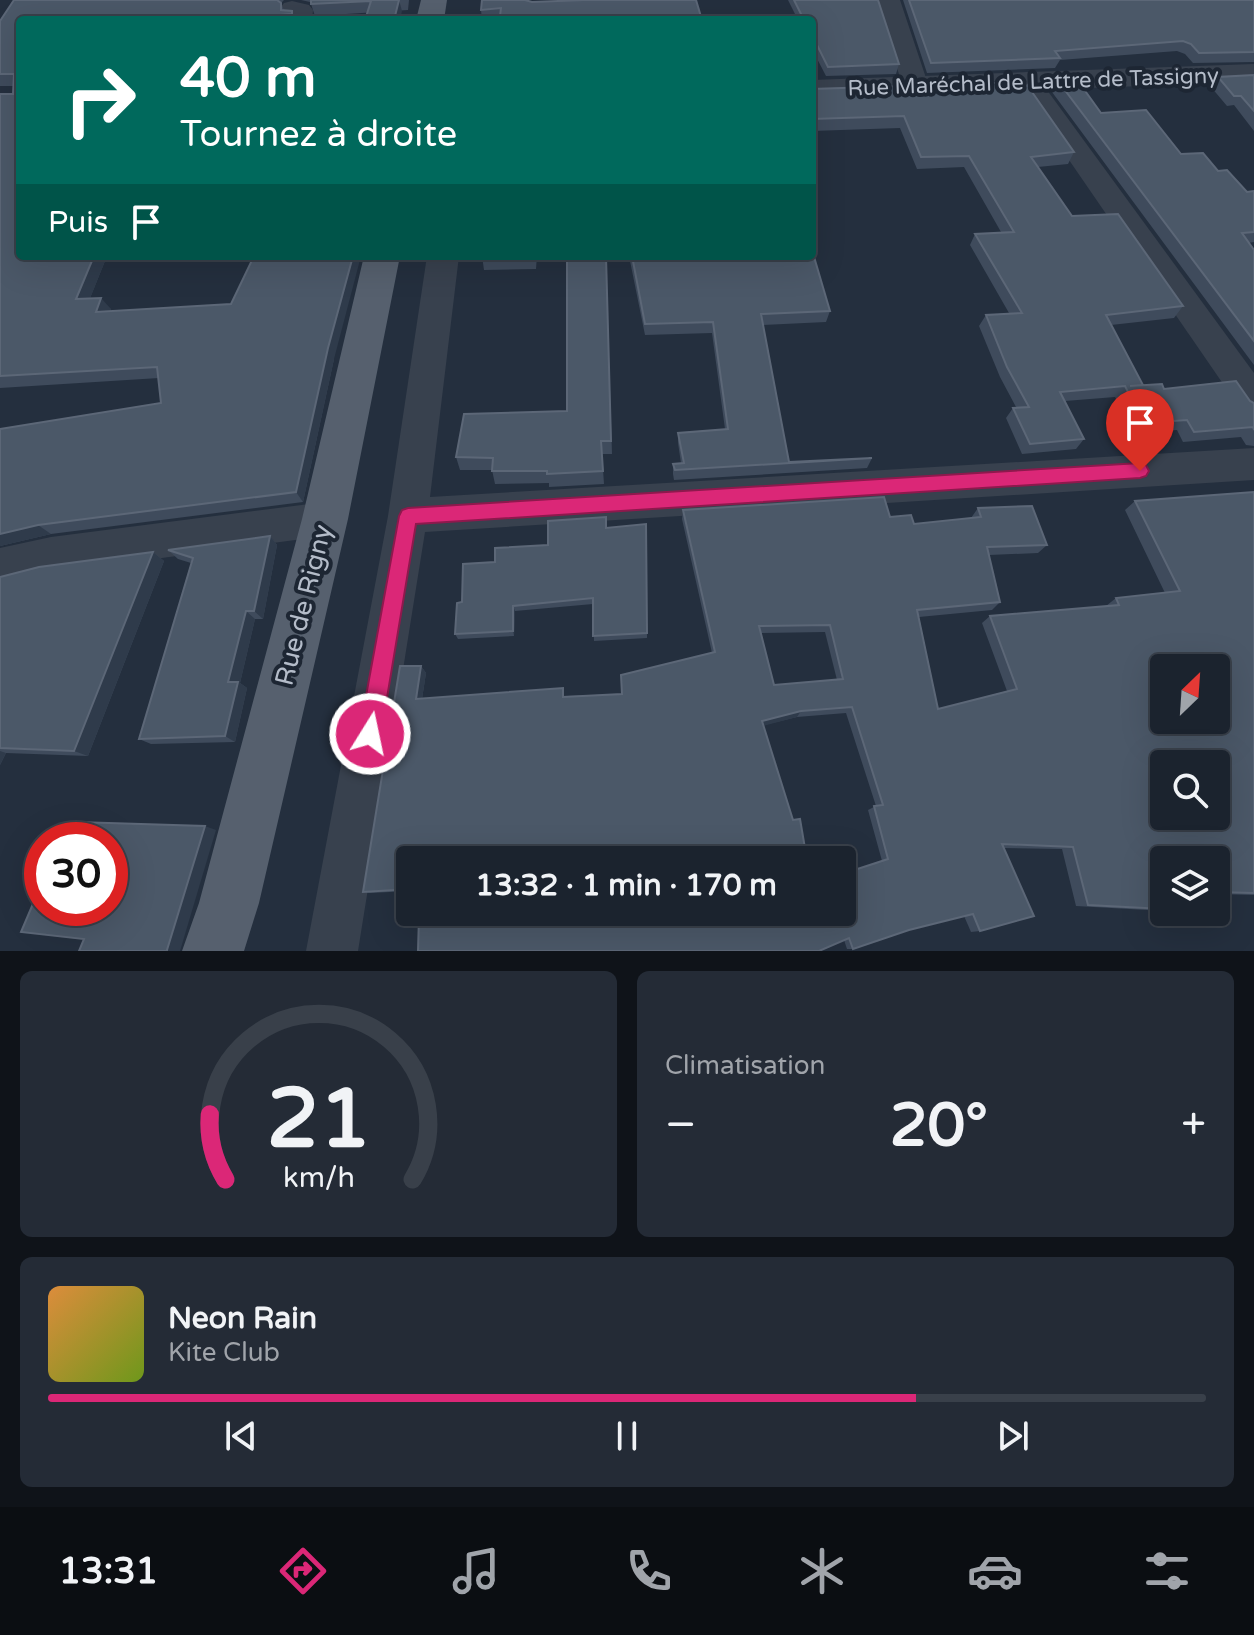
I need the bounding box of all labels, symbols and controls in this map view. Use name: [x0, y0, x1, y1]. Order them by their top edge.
text: 40 m: [180, 45, 316, 112]
icon: right: [48, 48, 152, 152]
street label: Rue Maréchal de Lattre de Tassigny: [847, 63, 1219, 101]
text: Tournez à droite: [180, 113, 457, 156]
icon: arrive: [124, 200, 168, 244]
text: Puis: [48, 204, 108, 241]
pin: [1106, 389, 1174, 471]
icon: arrive: [1118, 401, 1162, 445]
street label: Rue de Rigny: [269, 521, 338, 689]
north arrow: [1150, 654, 1230, 734]
map controls: [1150, 654, 1230, 926]
position arrow: [328, 692, 412, 776]
button: search: [1150, 750, 1230, 830]
speed limit sign: 30: [24, 822, 128, 926]
button: layers: [1150, 846, 1230, 926]
text: 13:32 · 1 min · 170 m: [475, 867, 777, 904]
text: Climatisation: [665, 1050, 825, 1081]
text: 21: [266, 1070, 371, 1170]
text: 20°: [890, 1090, 988, 1162]
text: −: [665, 1099, 696, 1152]
text: +: [1181, 1099, 1206, 1152]
text: km/h: [283, 1161, 354, 1195]
text: Neon Rain: [168, 1300, 317, 1337]
text: Kite Club: [168, 1337, 280, 1368]
icon: previous: [219, 1414, 263, 1458]
icon: pause: [605, 1414, 649, 1458]
icon: next: [991, 1414, 1035, 1458]
icon: directions: [275, 1543, 331, 1599]
icon: music: [448, 1543, 504, 1599]
icon: phone: [621, 1543, 677, 1599]
icon: climate: [794, 1543, 850, 1599]
icon: car: [967, 1543, 1023, 1599]
icon: filters: [1139, 1543, 1195, 1599]
text: 13:31: [58, 1550, 158, 1593]

